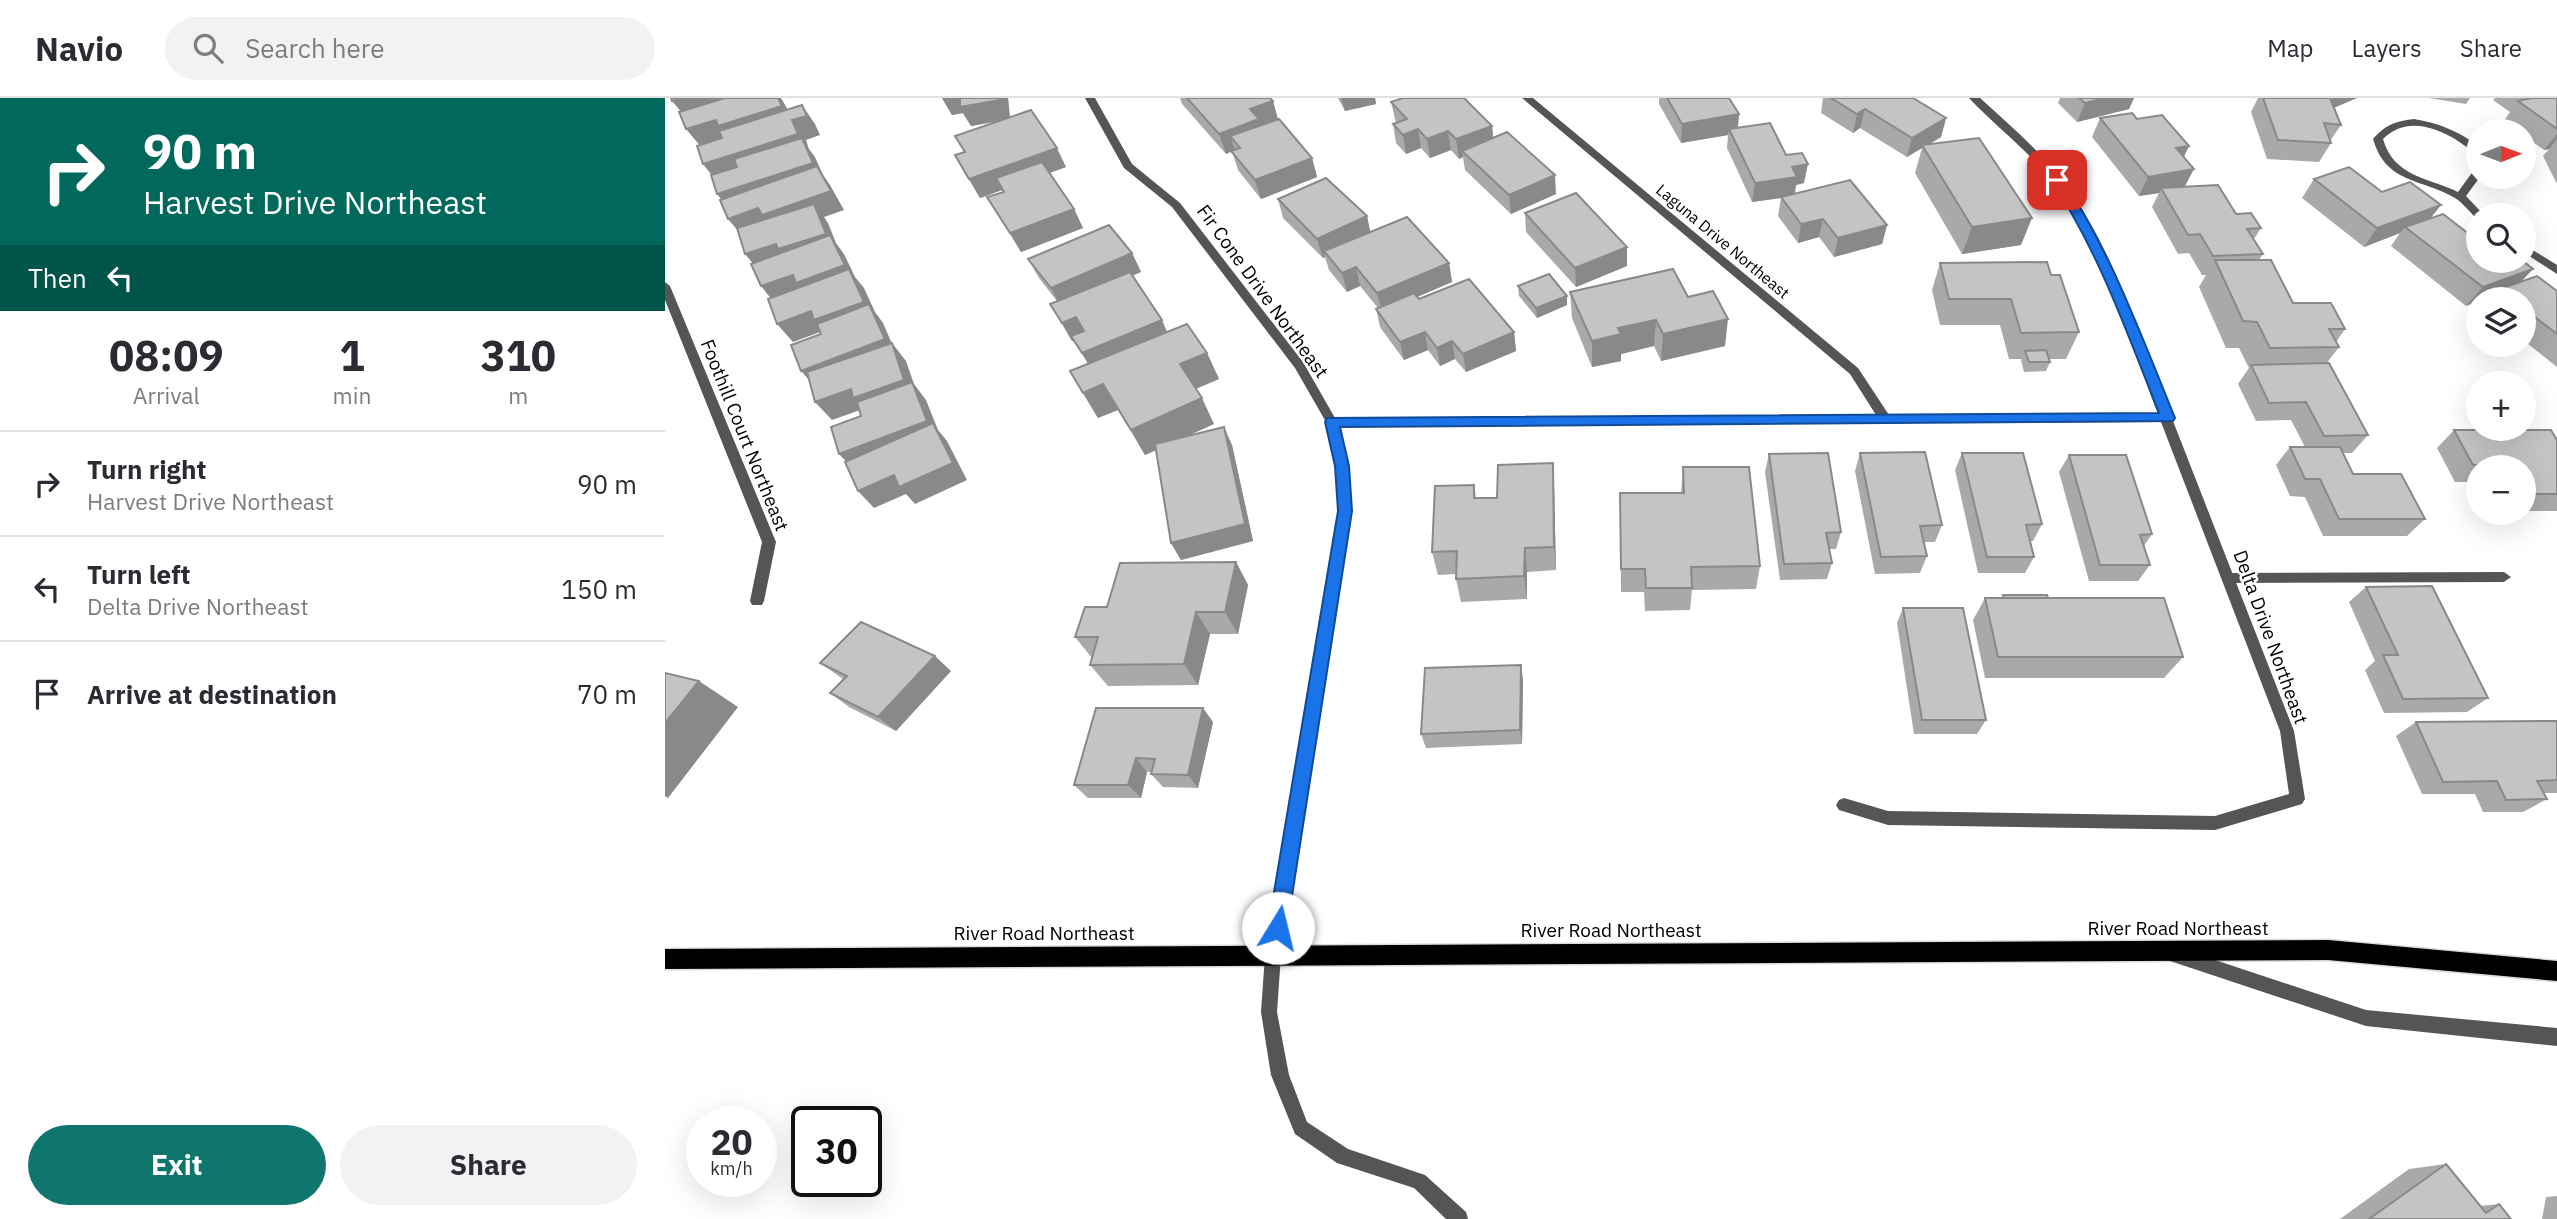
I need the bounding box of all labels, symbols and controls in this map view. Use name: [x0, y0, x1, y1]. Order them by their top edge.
search box: [165, 17, 655, 80]
text: Navio: [35, 27, 123, 70]
icon: search: [189, 29, 227, 67]
text: Search here: [245, 31, 385, 65]
text: Map: [2267, 32, 2314, 64]
text: Layers: [2352, 32, 2422, 64]
text: Share: [2460, 32, 2522, 64]
text: 90 m: [143, 119, 257, 182]
north arrow: [2466, 119, 2536, 189]
map controls: [2466, 119, 2536, 525]
icon: right: [28, 126, 119, 217]
pin: [2027, 150, 2087, 210]
icon: arrive: [2038, 161, 2076, 199]
street label: Laguna Drive Northeast: [1652, 179, 1794, 303]
text: Harvest Drive Northeast: [143, 181, 487, 223]
street label: Fir Cone Drive Northeast: [1192, 200, 1334, 382]
button: search: [2466, 203, 2536, 273]
icon: left: [101, 259, 139, 297]
text: Then: [28, 261, 87, 295]
button: layers: [2466, 287, 2536, 357]
text: 08:09: [109, 328, 224, 383]
text: 1: [339, 328, 365, 383]
text: 310: [480, 328, 556, 383]
street label: Foothill Court Northeast: [696, 336, 794, 534]
button: +: [2466, 371, 2536, 441]
text: Arrival: [133, 380, 200, 410]
text: min: [333, 380, 371, 410]
text: m: [508, 380, 528, 410]
text: Turn right: [87, 452, 206, 486]
button: −: [2466, 455, 2536, 525]
icon: right: [28, 465, 66, 503]
text: 90 m: [577, 467, 637, 501]
text: Harvest Drive Northeast: [87, 486, 334, 516]
street label: Delta Drive Northeast: [2228, 547, 2314, 727]
text: Turn left: [87, 557, 190, 591]
icon: left: [28, 570, 66, 608]
text: 150 m: [561, 572, 637, 606]
text: Delta Drive Northeast: [87, 591, 309, 621]
icon: arrive: [28, 675, 66, 713]
text: Arrive at destination: [87, 677, 337, 711]
text: 70 m: [577, 677, 637, 711]
position arrow: [1241, 891, 1315, 965]
street label: River Road Northeast: [2087, 916, 2269, 940]
street label: River Road Northeast: [1520, 918, 1702, 942]
street label: River Road Northeast: [953, 921, 1135, 945]
speed limit sign: 30: [791, 1106, 882, 1197]
text: 20: [710, 1119, 753, 1165]
button: Exit: [28, 1125, 326, 1205]
button: Share: [340, 1125, 637, 1205]
text: km/h: [710, 1157, 753, 1180]

